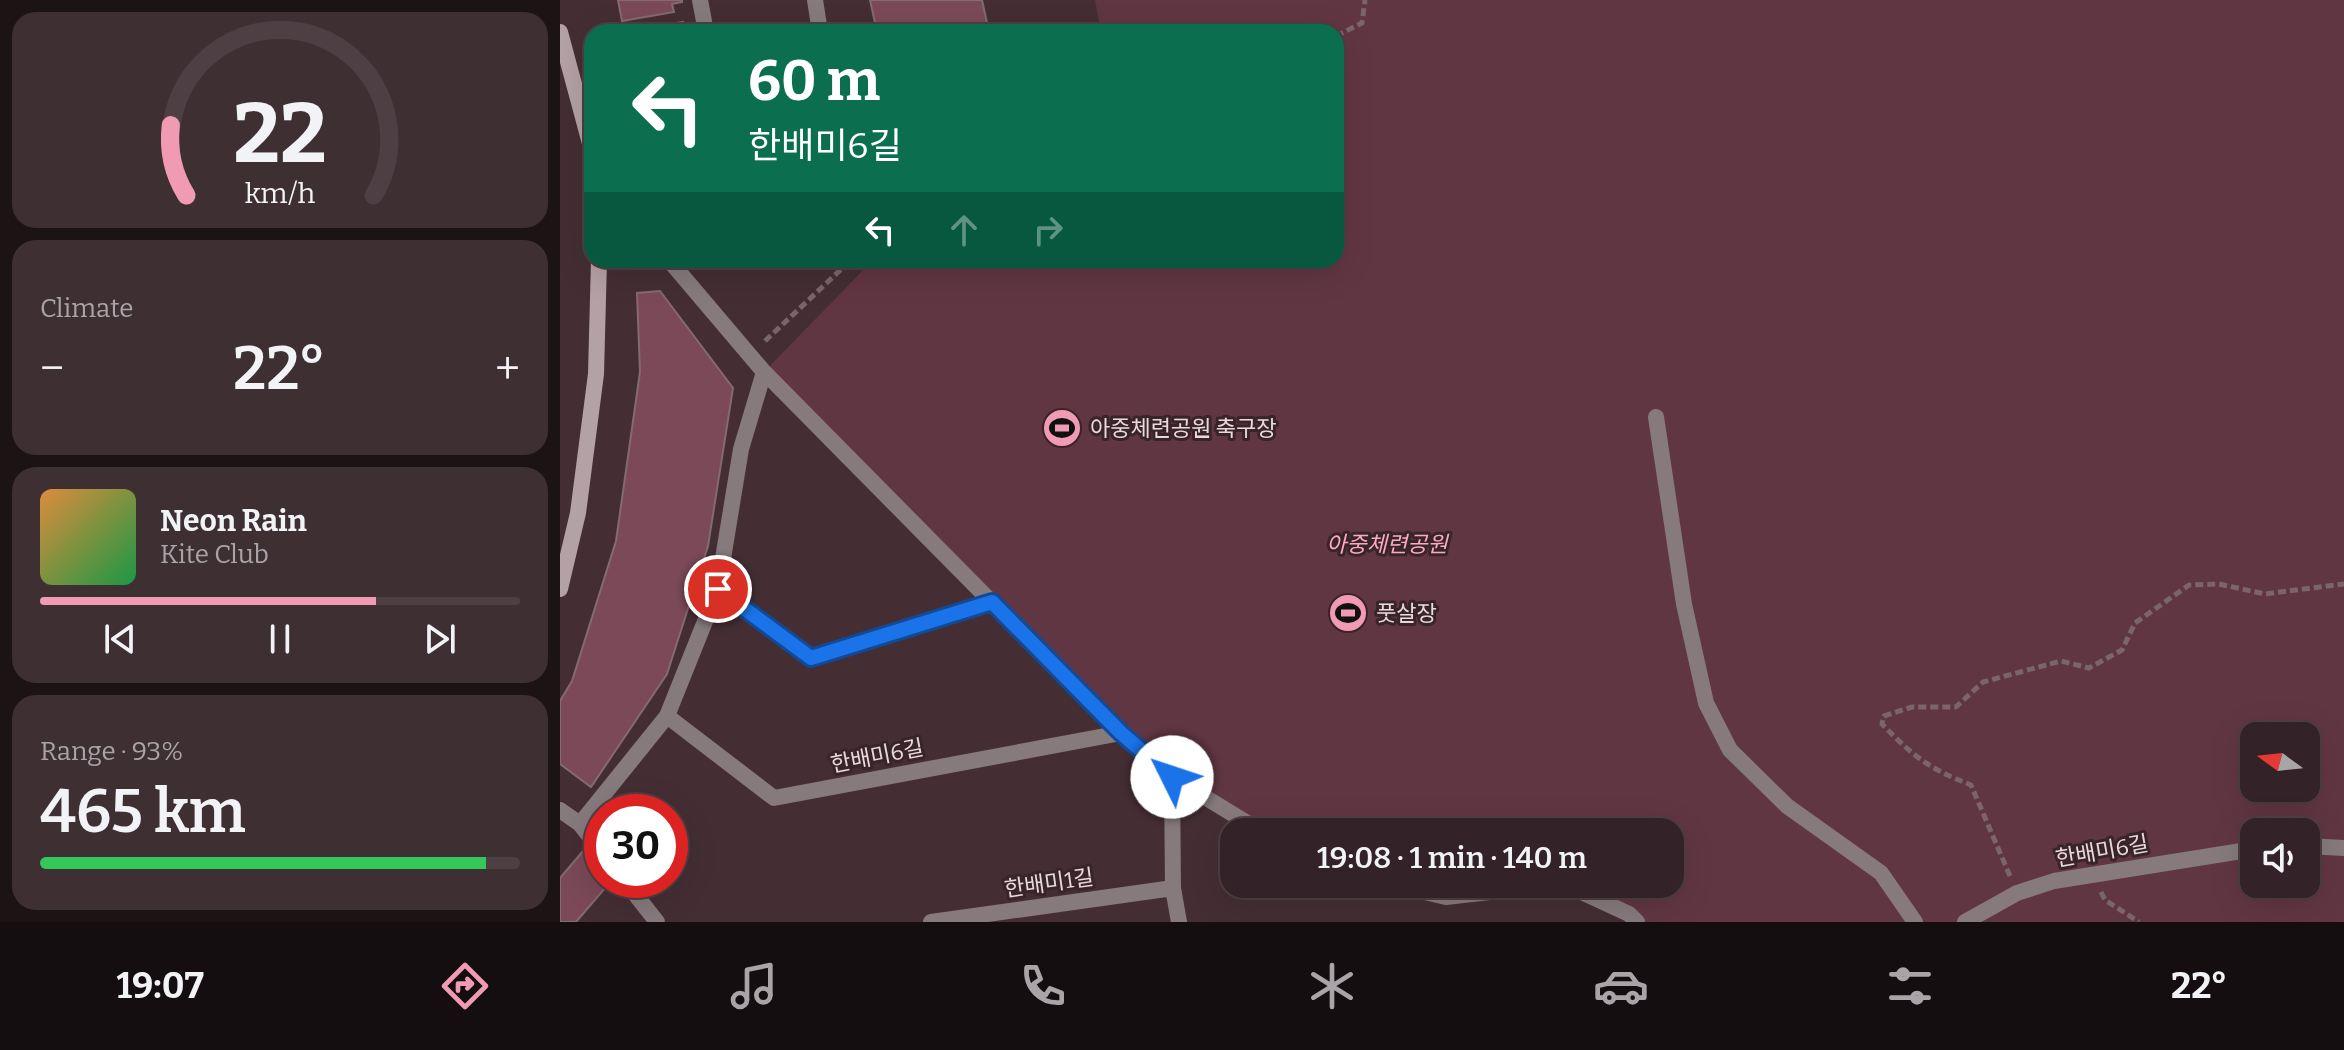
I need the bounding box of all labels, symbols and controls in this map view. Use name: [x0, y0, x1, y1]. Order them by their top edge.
text: 60 m: [748, 48, 880, 115]
icon: left: [616, 56, 720, 160]
text: 22: [233, 83, 327, 183]
text: 한배미6길: [748, 124, 902, 168]
text: km/h: [245, 176, 316, 211]
icon: left: [858, 208, 902, 252]
icon: ahead: [942, 208, 986, 252]
icon: right: [1026, 208, 1070, 252]
text: Climate: [40, 293, 134, 324]
text: 22°: [233, 333, 326, 405]
text: −: [40, 342, 64, 395]
text: +: [495, 342, 520, 395]
sports icon: 아중체련공원 축구장: [1041, 407, 1083, 449]
place label: 아중체련공원 축구장: [1090, 415, 1277, 442]
text: Neon Rain: [160, 503, 307, 539]
park label: 아중체련공원: [1326, 531, 1449, 558]
text: Kite Club: [160, 539, 269, 570]
pin: [684, 555, 752, 623]
icon: arrive: [696, 567, 740, 611]
sports icon: 풋살장: [1327, 592, 1369, 634]
place label: 풋살장: [1376, 600, 1437, 627]
icon: previous: [98, 617, 142, 661]
icon: pause: [258, 617, 302, 661]
icon: next: [418, 617, 462, 661]
north arrow: [2240, 722, 2320, 802]
map controls: [2240, 722, 2320, 898]
street label: 한배미6길: [828, 734, 926, 778]
position arrow: [1130, 735, 1214, 819]
text: Range · 93%: [40, 736, 183, 767]
text: 465 km: [40, 776, 246, 848]
speed limit sign: 30: [584, 794, 688, 898]
button: sound: [2240, 818, 2320, 898]
street label: 한배미6길: [2053, 830, 2151, 872]
text: 19:08 · 1 min · 140 m: [1317, 840, 1587, 876]
street label: 한배미1길: [1003, 863, 1095, 903]
icon: directions: [437, 958, 493, 1014]
icon: music: [726, 958, 782, 1014]
icon: phone: [1015, 958, 1071, 1014]
icon: climate: [1304, 958, 1360, 1014]
icon: car: [1593, 958, 1649, 1014]
icon: filters: [1882, 958, 1938, 1014]
text: 19:07: [117, 964, 204, 1008]
text: 22°: [2171, 964, 2227, 1008]

